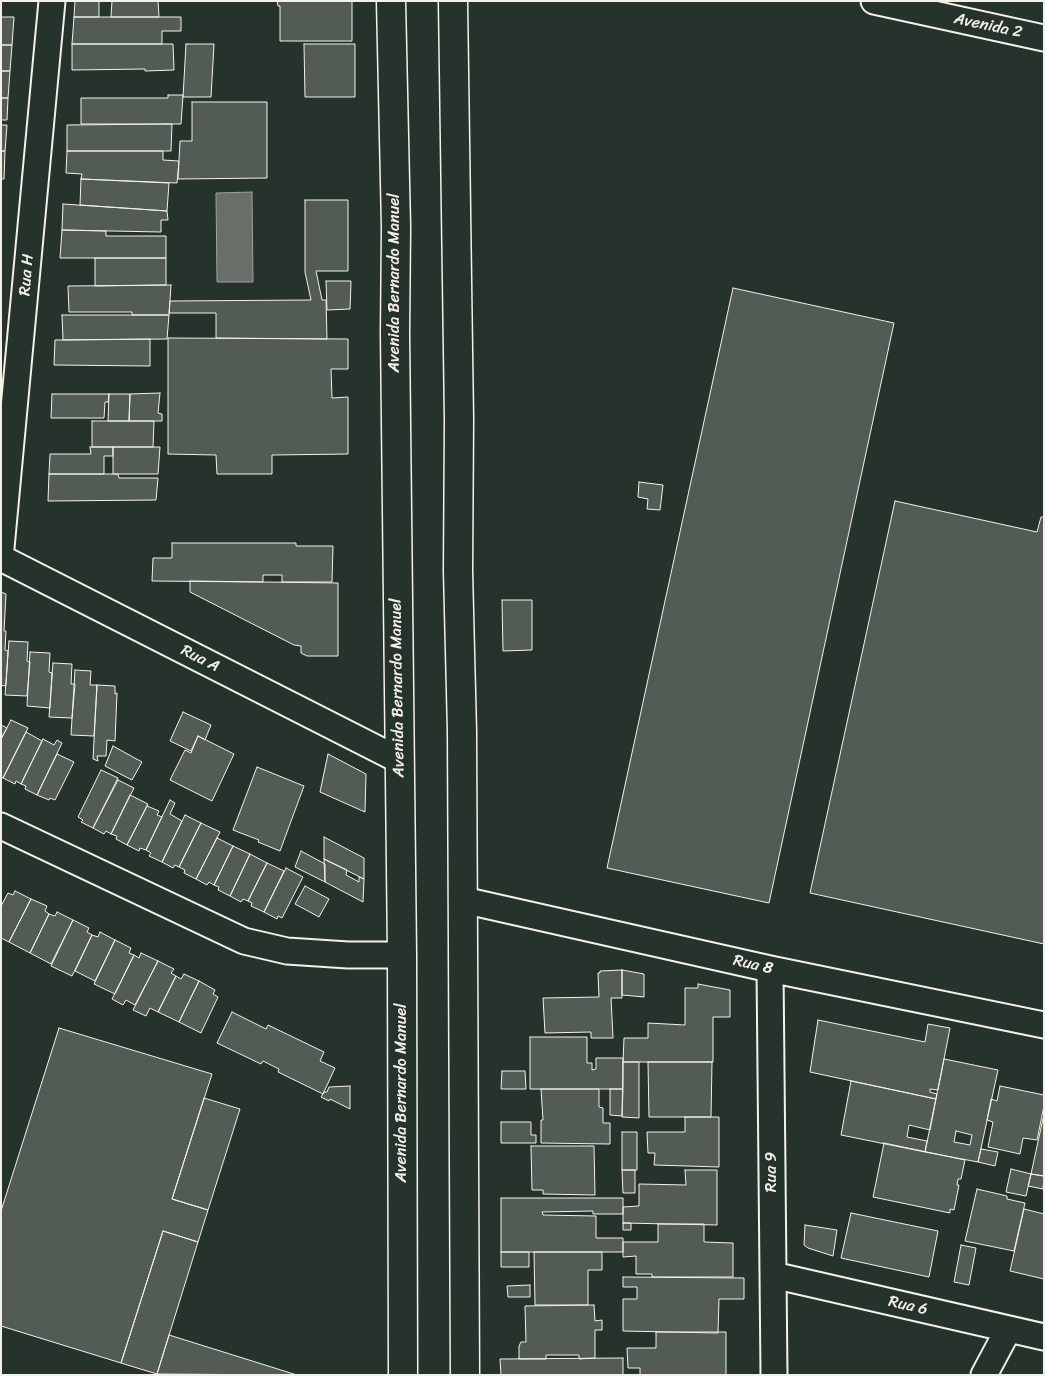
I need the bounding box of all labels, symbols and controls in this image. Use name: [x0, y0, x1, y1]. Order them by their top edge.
street label: Avenida 2: [952, 9, 1024, 43]
street label: Avenida Bernardo Manuel: [385, 194, 405, 372]
street label: Rua H: [16, 253, 38, 297]
street label: Avenida Bernardo Manuel: [387, 598, 409, 778]
street label: Rua A: [177, 641, 223, 677]
street label: Rua 8: [731, 951, 775, 979]
street label: Avenida Bernardo Manuel: [392, 1004, 412, 1182]
street label: Rua 9: [762, 1152, 782, 1192]
street label: Rua 6: [887, 1292, 929, 1320]

